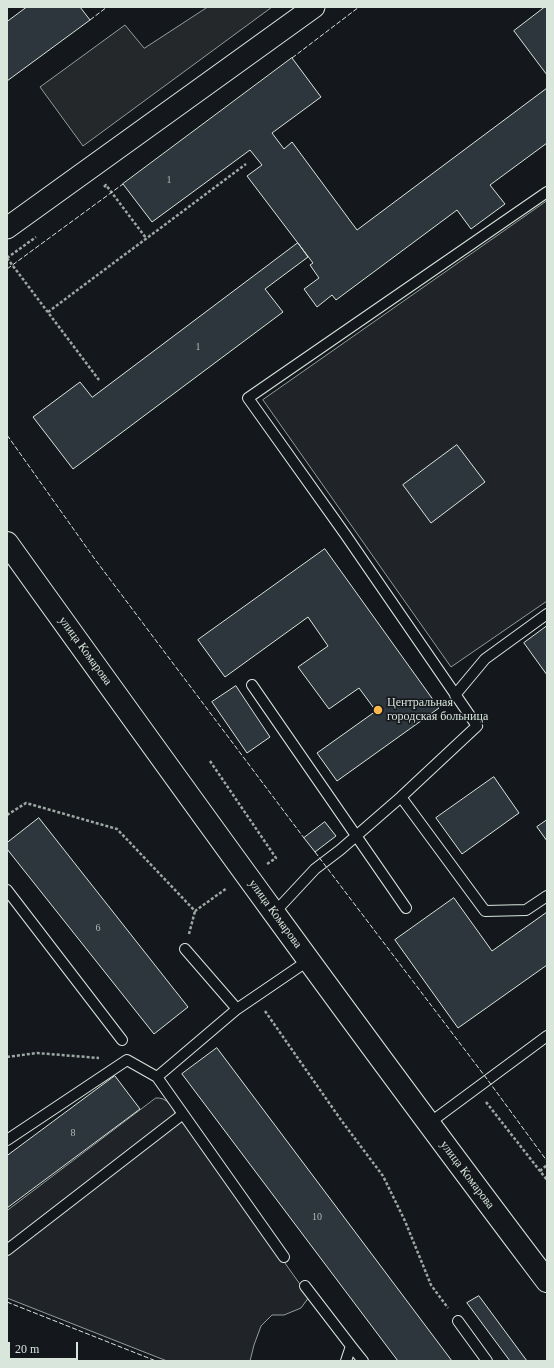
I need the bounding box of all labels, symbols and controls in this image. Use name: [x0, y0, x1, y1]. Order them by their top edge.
house number: 1: [166, 174, 172, 186]
house number: 1: [196, 341, 200, 353]
street label: улица Комарова: [55, 614, 115, 688]
place label: Центральная городская больница: [387, 696, 488, 724]
marker: Центральная городская больница: [372, 704, 384, 716]
street label: улица Комарова: [245, 877, 305, 951]
house number: 6: [96, 922, 100, 934]
house number: 8: [70, 1127, 76, 1139]
street label: улица Комарова: [437, 1138, 497, 1212]
house number: 10: [312, 1211, 322, 1223]
scale bar: [10, 1334, 80, 1360]
text: 20 m: [15, 1342, 39, 1356]

